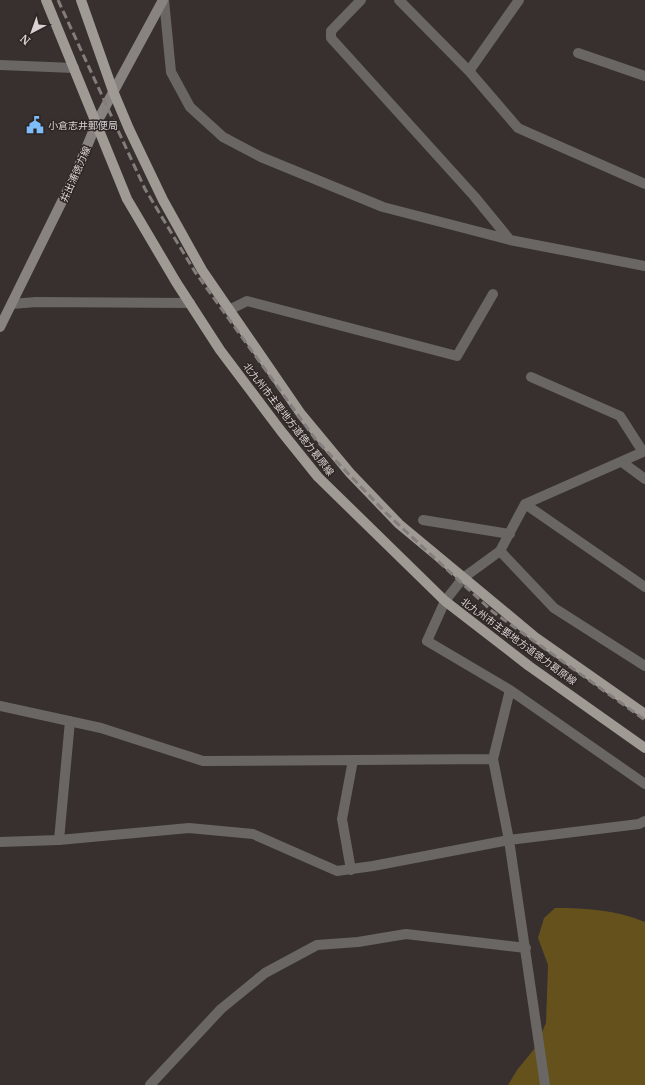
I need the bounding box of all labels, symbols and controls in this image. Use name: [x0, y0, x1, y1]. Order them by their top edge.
north arrow: [12, 12, 52, 52]
text: N: [17, 31, 33, 48]
public building icon: 小倉志井郵便局: [25, 115, 45, 135]
place label: 小倉志井郵便局: [48, 119, 118, 132]
street label: 井出浦徳力線: [57, 144, 94, 204]
street label: 北九州市主要地方道徳力葛原線: [240, 360, 337, 478]
street label: 北九州市主要地方道徳力葛原線: [458, 595, 579, 688]

